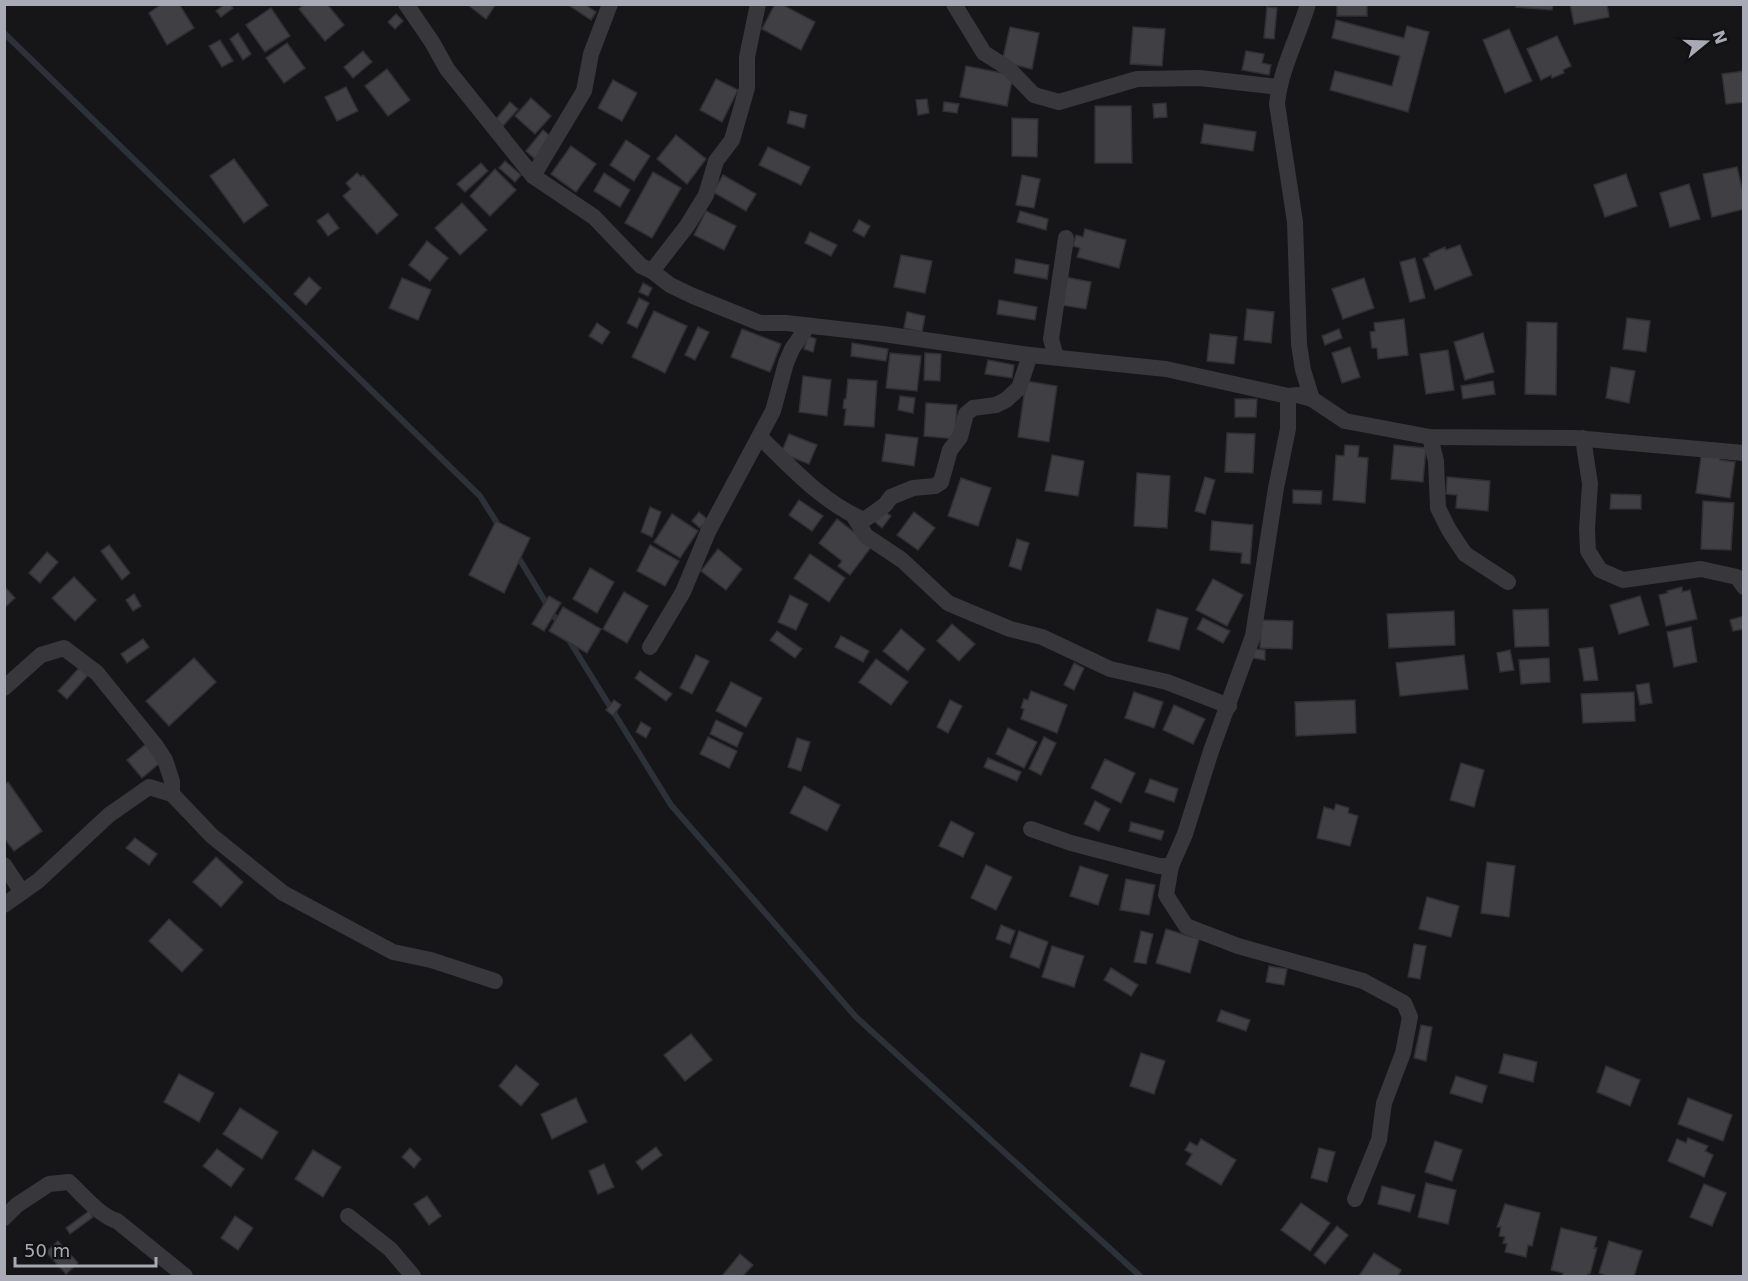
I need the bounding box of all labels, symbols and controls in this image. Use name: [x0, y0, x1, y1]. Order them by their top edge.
north arrow: [1676, 12, 1736, 72]
text: N: [1709, 28, 1731, 47]
scale bar: [15, 1230, 156, 1268]
text: 50 m: [24, 1240, 70, 1261]

